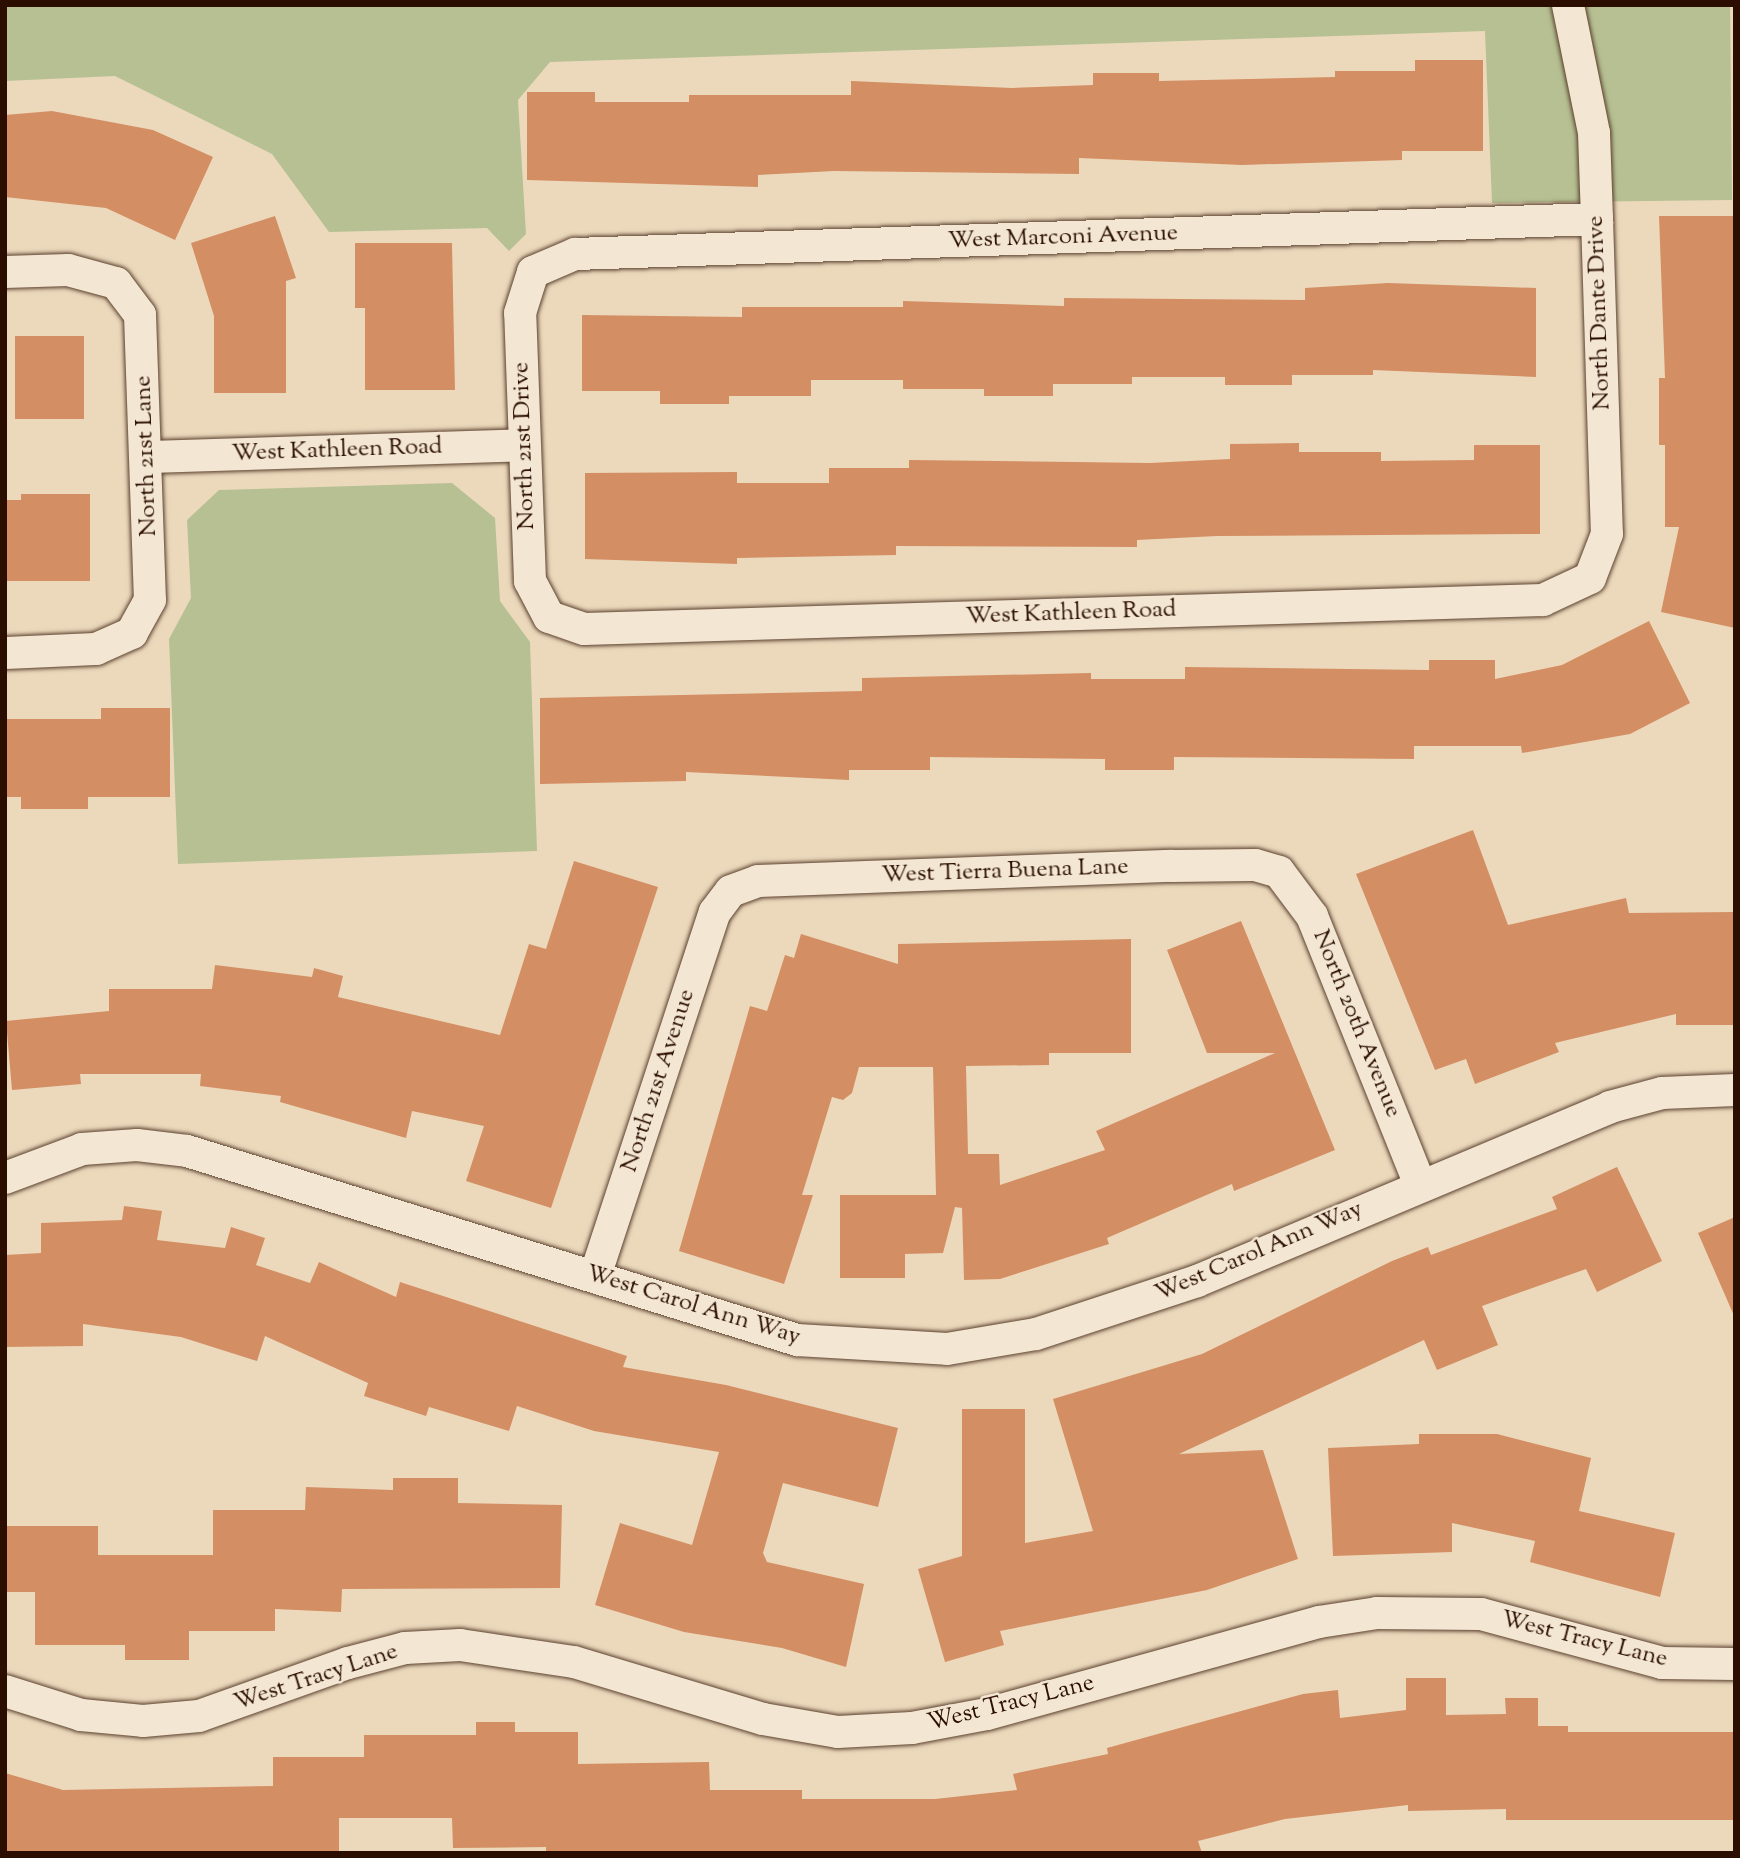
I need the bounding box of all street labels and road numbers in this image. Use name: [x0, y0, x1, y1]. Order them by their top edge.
street label: North Dante Drive: [1582, 215, 1618, 411]
street label: West Marconi Avenue: [947, 220, 1179, 256]
street label: North 21st Drive: [508, 361, 542, 531]
street label: North 21st Lane: [130, 375, 164, 537]
street label: West Kathleen Road: [231, 433, 443, 469]
street label: West Kathleen Road: [965, 596, 1177, 632]
street label: West Tierra Buena Lane: [881, 853, 1129, 891]
street label: North 20th Avenue: [1305, 926, 1407, 1122]
street label: North 21st Avenue: [616, 986, 702, 1176]
street label: West Carol Ann Way: [1151, 1195, 1367, 1309]
street label: West Carol Ann Way: [582, 1260, 804, 1352]
street label: West Tracy Lane: [1498, 1605, 1670, 1675]
street label: West Tracy Lane: [230, 1638, 402, 1718]
street label: West Tracy Lane: [925, 1669, 1097, 1739]

